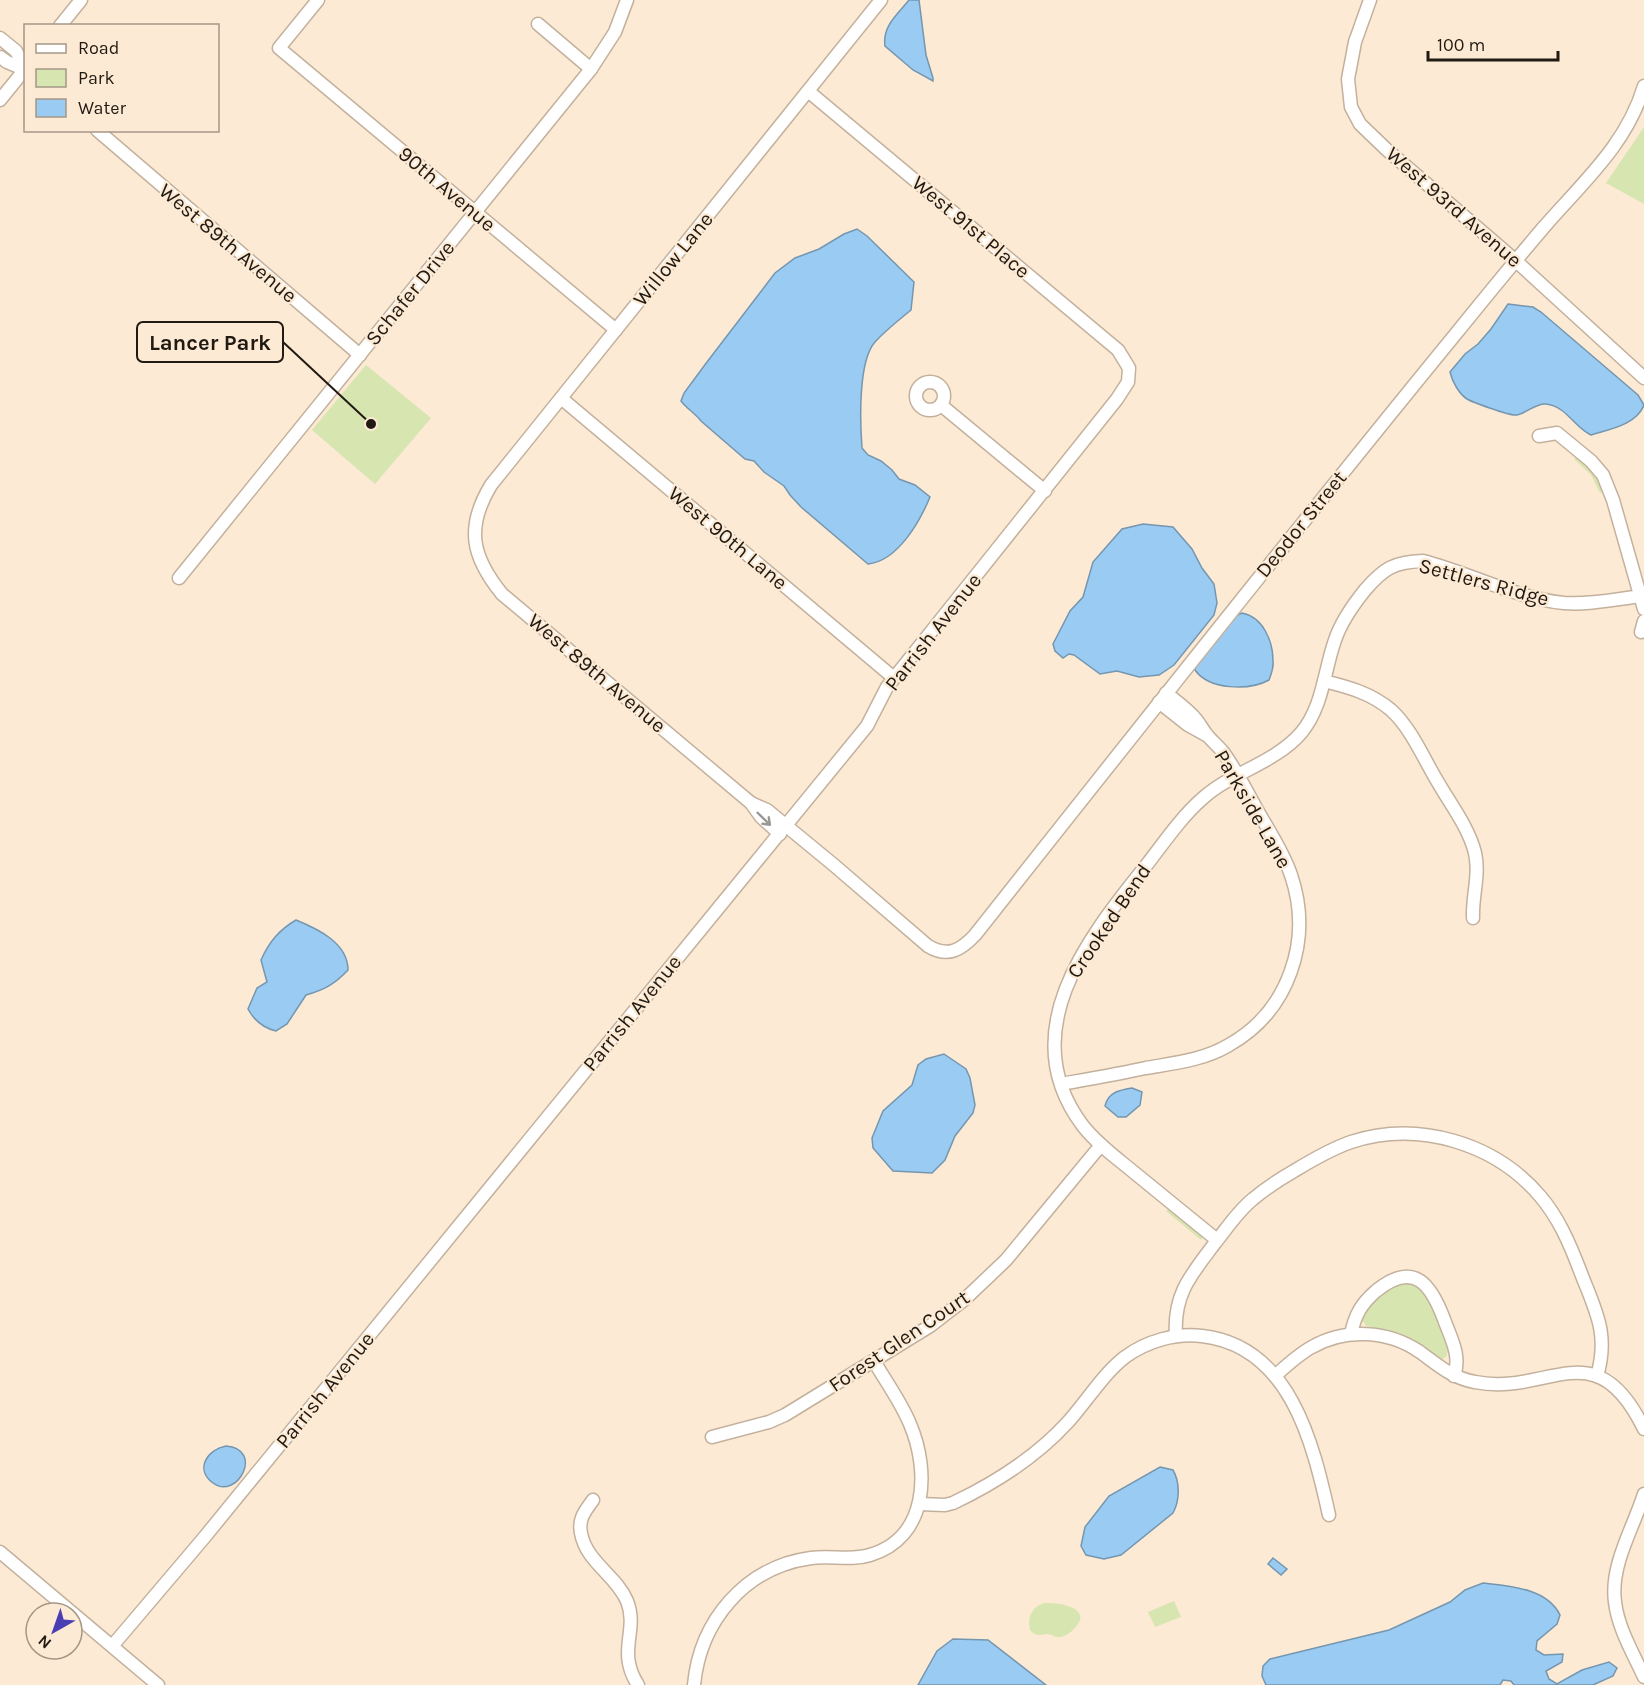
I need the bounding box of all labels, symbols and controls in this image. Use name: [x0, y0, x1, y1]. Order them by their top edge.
legend: [24, 24, 219, 132]
scale bar: [1428, 24, 1558, 62]
text: 100 m: [1437, 34, 1485, 56]
text: Road: [78, 37, 119, 59]
text: Park: [78, 67, 115, 89]
text: Water: [78, 97, 126, 119]
street label: 90th Avenue: [394, 141, 500, 237]
street label: West 93rd Avenue: [1381, 142, 1527, 272]
street label: West 91st Place: [907, 171, 1035, 283]
street label: West 89th Avenue: [154, 178, 302, 308]
street label: Willow Lane: [628, 207, 718, 311]
street label: Schafer Drive: [361, 236, 459, 350]
callout: Lancer Park: [137, 322, 283, 362]
text: Lancer Park: [149, 330, 271, 356]
street label: Deodor Street: [1251, 466, 1351, 582]
street label: West 90th Lane: [664, 481, 792, 595]
street label: Settlers Ridge: [1416, 553, 1552, 611]
street label: Parrish Avenue: [880, 568, 986, 696]
street label: West 89th Avenue: [523, 608, 671, 738]
street label: Parkside Lane: [1209, 745, 1297, 873]
one-way arrow: [756, 812, 771, 826]
street label: Crooked Bend: [1062, 859, 1156, 983]
street label: Parrish Avenue: [578, 950, 686, 1076]
street label: Forest Glen Court: [824, 1285, 974, 1397]
street label: Parrish Avenue: [271, 1327, 379, 1453]
north arrow: [24, 1601, 84, 1661]
text: N: [34, 1631, 55, 1653]

